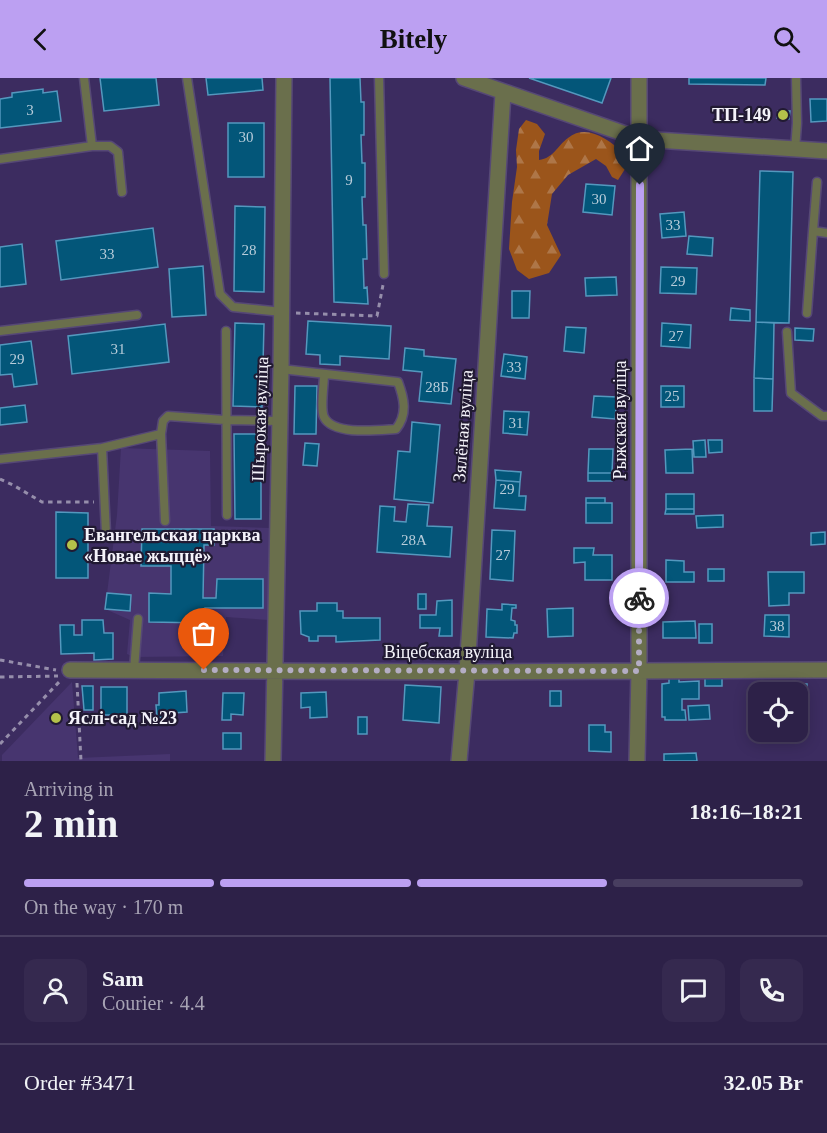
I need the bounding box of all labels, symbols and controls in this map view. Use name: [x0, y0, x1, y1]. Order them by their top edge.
icon: back: [24, 23, 57, 56]
icon: search: [770, 23, 803, 56]
text: Bitely: [380, 24, 447, 54]
house number: 3: [26, 102, 34, 118]
place label: ТП-149: [712, 105, 771, 125]
marker: ТП-149: [776, 108, 790, 122]
pin: [614, 123, 665, 185]
house number: 30: [239, 129, 254, 145]
icon: home: [623, 132, 656, 165]
house number: 9: [345, 172, 353, 188]
house number: 30: [592, 191, 607, 207]
house number: 33: [666, 217, 681, 233]
house number: 28: [242, 242, 257, 258]
house number: 33: [100, 246, 115, 262]
house number: 29: [671, 273, 686, 289]
house number: 27: [669, 328, 684, 344]
house number: 31: [111, 341, 126, 357]
house number: 29: [10, 351, 25, 367]
street label: Шырокая вуліца: [248, 356, 272, 482]
house number: 33: [507, 359, 522, 375]
street label: Рыжская вуліца: [610, 360, 630, 480]
street label: Зялёная вуліца: [449, 369, 477, 483]
house number: 28Б: [425, 379, 449, 395]
house number: 25: [665, 388, 680, 404]
house number: 31: [509, 415, 524, 431]
house number: 29: [500, 481, 515, 497]
place label: Евангельская царква «Новае жыццё»: [84, 525, 260, 566]
house number: 28А: [401, 532, 427, 548]
marker: Евангельская царква «Новае жыццё»: [65, 538, 79, 552]
house number: 27: [496, 547, 511, 563]
courier: [609, 568, 669, 628]
icon: bike: [623, 582, 656, 615]
pin: [178, 608, 229, 670]
icon: bag: [187, 617, 220, 650]
house number: 38: [770, 618, 785, 634]
street label: Віцебская вуліца: [384, 642, 512, 662]
map controls: [748, 682, 808, 742]
button: locate: [748, 682, 808, 742]
place label: Яслі-сад №23: [68, 708, 177, 728]
marker: Яслі-сад №23: [49, 711, 63, 725]
text: Arriving in: [24, 778, 113, 800]
text: 18:16–18:21: [689, 799, 803, 824]
text: 2 min: [24, 802, 118, 845]
text: On the way · 170 m: [24, 896, 183, 918]
button: person: [24, 959, 87, 1022]
button: chat: [662, 959, 725, 1022]
button: phone: [740, 959, 803, 1022]
text: Sam: [102, 966, 144, 991]
text: Courier · 4.4: [102, 992, 205, 1014]
text: Order #3471: [24, 1070, 136, 1095]
text: 32.05 Br: [724, 1070, 803, 1095]

